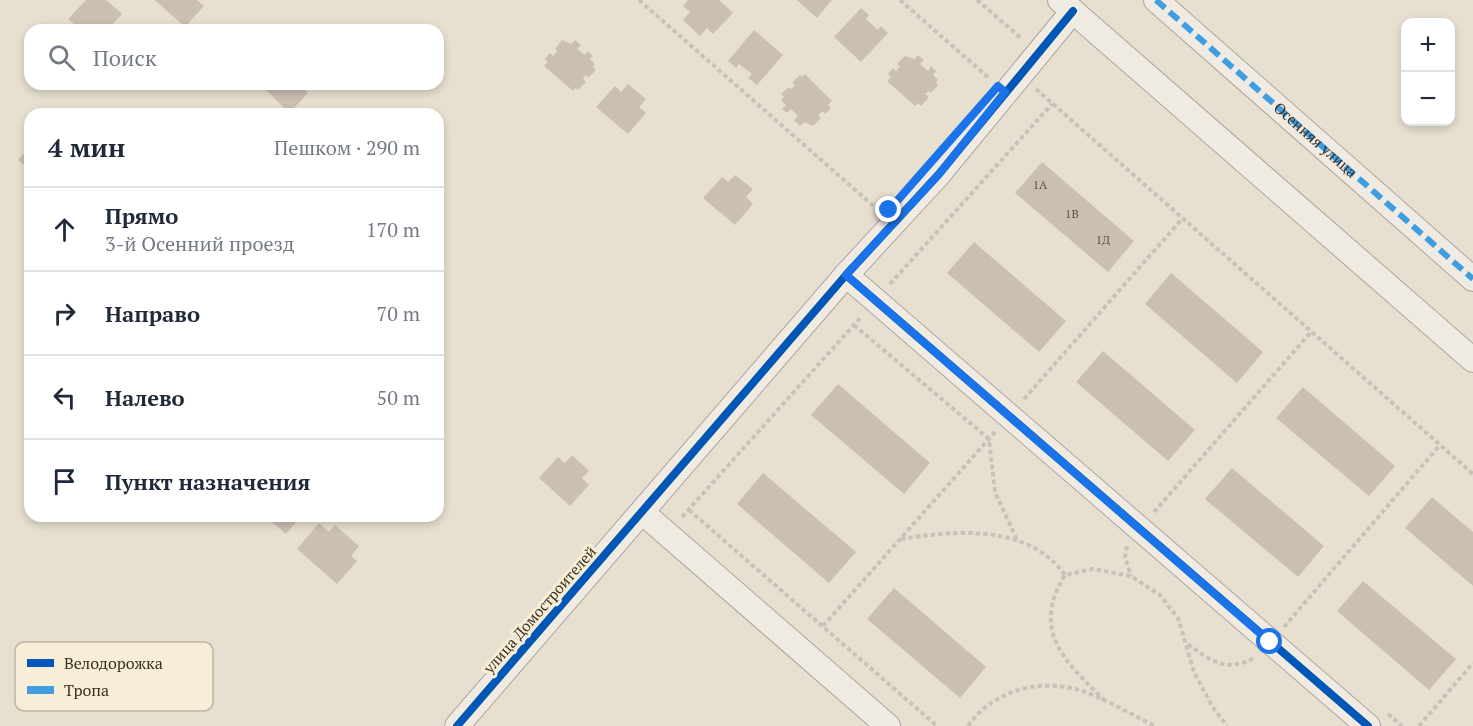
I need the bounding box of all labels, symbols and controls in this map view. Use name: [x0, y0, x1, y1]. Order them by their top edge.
map controls: [1401, 18, 1455, 126]
button: +: [1401, 18, 1455, 72]
search box: [24, 24, 444, 90]
icon: search: [45, 41, 78, 74]
text: Поиск: [93, 43, 157, 72]
button: −: [1401, 72, 1455, 126]
street label: Осенняя улица: [1270, 97, 1362, 182]
text: 4 мин: [48, 130, 125, 164]
text: Пешком · 290 m: [274, 134, 420, 161]
house number: 1А: [1033, 177, 1048, 192]
route end: [875, 196, 901, 222]
text: Прямо: [105, 201, 178, 230]
house number: 1В: [1065, 206, 1079, 221]
icon: ahead: [48, 213, 81, 246]
text: 170 m: [366, 216, 420, 243]
text: 3-й Осенний проезд: [105, 230, 295, 257]
house number: 1Д: [1096, 232, 1111, 247]
icon: right: [48, 297, 81, 330]
text: Направо: [105, 299, 200, 328]
text: 70 m: [377, 300, 420, 327]
icon: left: [48, 381, 81, 414]
text: Налево: [105, 383, 185, 412]
text: 50 m: [377, 384, 420, 411]
icon: arrive: [48, 465, 81, 498]
text: Пункт назначения: [105, 467, 310, 496]
street label: улица Домостроителей: [478, 542, 600, 678]
route start: [1256, 628, 1282, 654]
legend: [15, 642, 213, 711]
text: Велодорожка: [64, 652, 163, 674]
text: Тропа: [64, 679, 109, 701]

